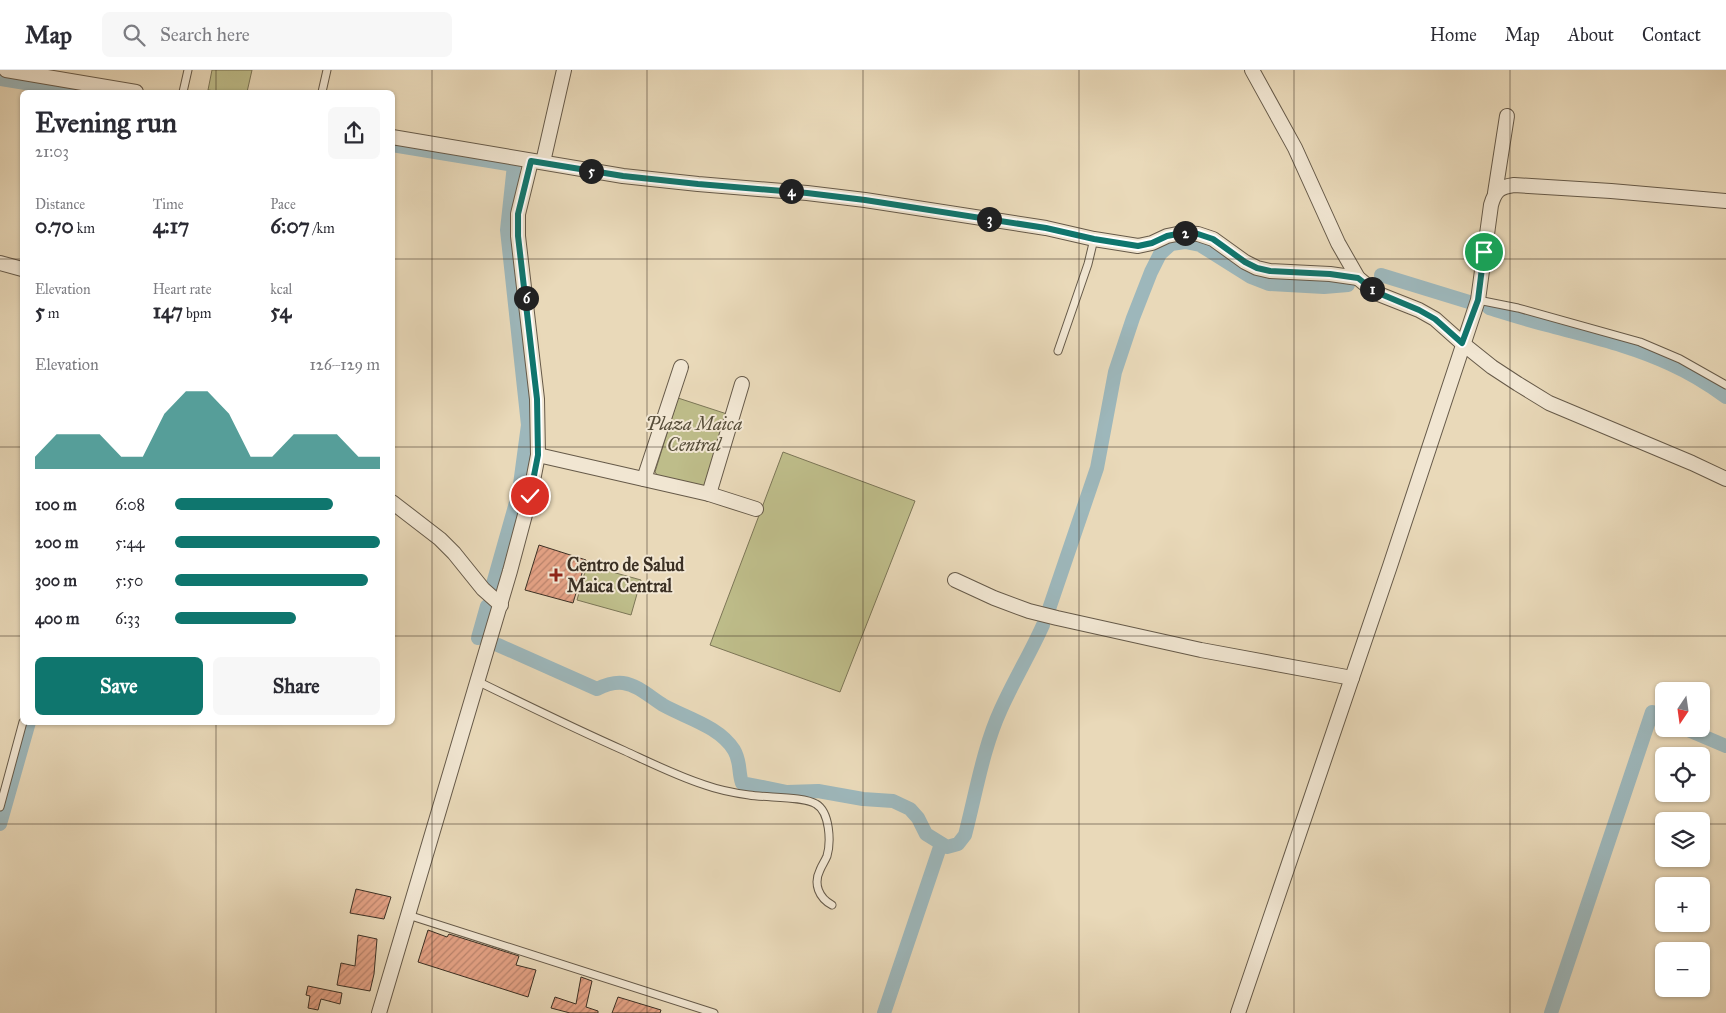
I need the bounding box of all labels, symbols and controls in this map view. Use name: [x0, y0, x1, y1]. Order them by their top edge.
search box: [102, 12, 452, 57]
text: Map: [25, 20, 72, 50]
icon: search: [120, 21, 148, 49]
text: Search here: [160, 23, 250, 46]
text: Home: [1430, 24, 1477, 46]
text: Map: [1505, 24, 1540, 46]
text: About: [1568, 24, 1614, 46]
text: Contact: [1642, 24, 1701, 46]
text: Evening run: [35, 105, 177, 140]
button: share: [328, 107, 380, 159]
text: 21:03: [35, 142, 69, 161]
pin: 5: [578, 158, 604, 184]
text: 5: [588, 163, 595, 180]
pin: 4: [778, 178, 804, 204]
text: 4: [788, 183, 795, 200]
text: Distance: [35, 196, 85, 213]
text: Time: [153, 196, 184, 213]
text: Pace: [270, 196, 296, 213]
pin: 3: [976, 206, 1002, 232]
text: 3: [987, 211, 992, 228]
text: 0.70: [35, 213, 74, 239]
text: 4:17: [153, 213, 189, 239]
text: 6:07: [270, 213, 310, 239]
text: km: [74, 220, 95, 237]
text: /km: [310, 220, 335, 237]
pin: 2: [1172, 220, 1198, 246]
text: 2: [1182, 225, 1189, 242]
pin: [1463, 231, 1505, 273]
icon: arrive: [1470, 238, 1498, 266]
pin: 1: [1360, 276, 1384, 302]
text: Elevation: [35, 281, 91, 298]
text: Heart rate: [153, 281, 212, 298]
text: kcal: [270, 281, 292, 298]
text: 1: [1370, 281, 1375, 298]
pin: 6: [514, 286, 538, 310]
text: 6: [523, 290, 530, 307]
text: 5: [35, 298, 45, 324]
text: 147: [153, 298, 183, 324]
text: 54: [270, 298, 291, 324]
text: m: [45, 305, 60, 322]
text: bpm: [183, 305, 211, 322]
text: Elevation: [35, 355, 99, 374]
text: 126–129 m: [310, 355, 380, 374]
park label: Plaza Maica Central: [646, 413, 743, 456]
pin: [509, 475, 551, 517]
icon: check: [516, 482, 544, 510]
text: 100 m: [35, 495, 77, 514]
text: 6:08: [115, 495, 145, 514]
text: 200 m: [35, 533, 78, 552]
text: 5:44: [115, 533, 144, 552]
place label: Centro de Salud Maica Central: [567, 554, 685, 597]
marker: Centro de Salud Maica Central: [549, 568, 563, 582]
text: 300 m: [35, 571, 77, 590]
text: 5:50: [115, 571, 143, 590]
text: 400 m: [35, 609, 79, 628]
text: 6:33: [115, 609, 140, 628]
button: Save: [35, 657, 203, 715]
button: Share: [213, 657, 380, 715]
north arrow: [1655, 682, 1710, 738]
map controls: [1655, 682, 1710, 997]
button: locate: [1655, 747, 1710, 802]
button: layers: [1655, 812, 1710, 867]
button: +: [1655, 877, 1710, 932]
button: −: [1655, 942, 1710, 997]

